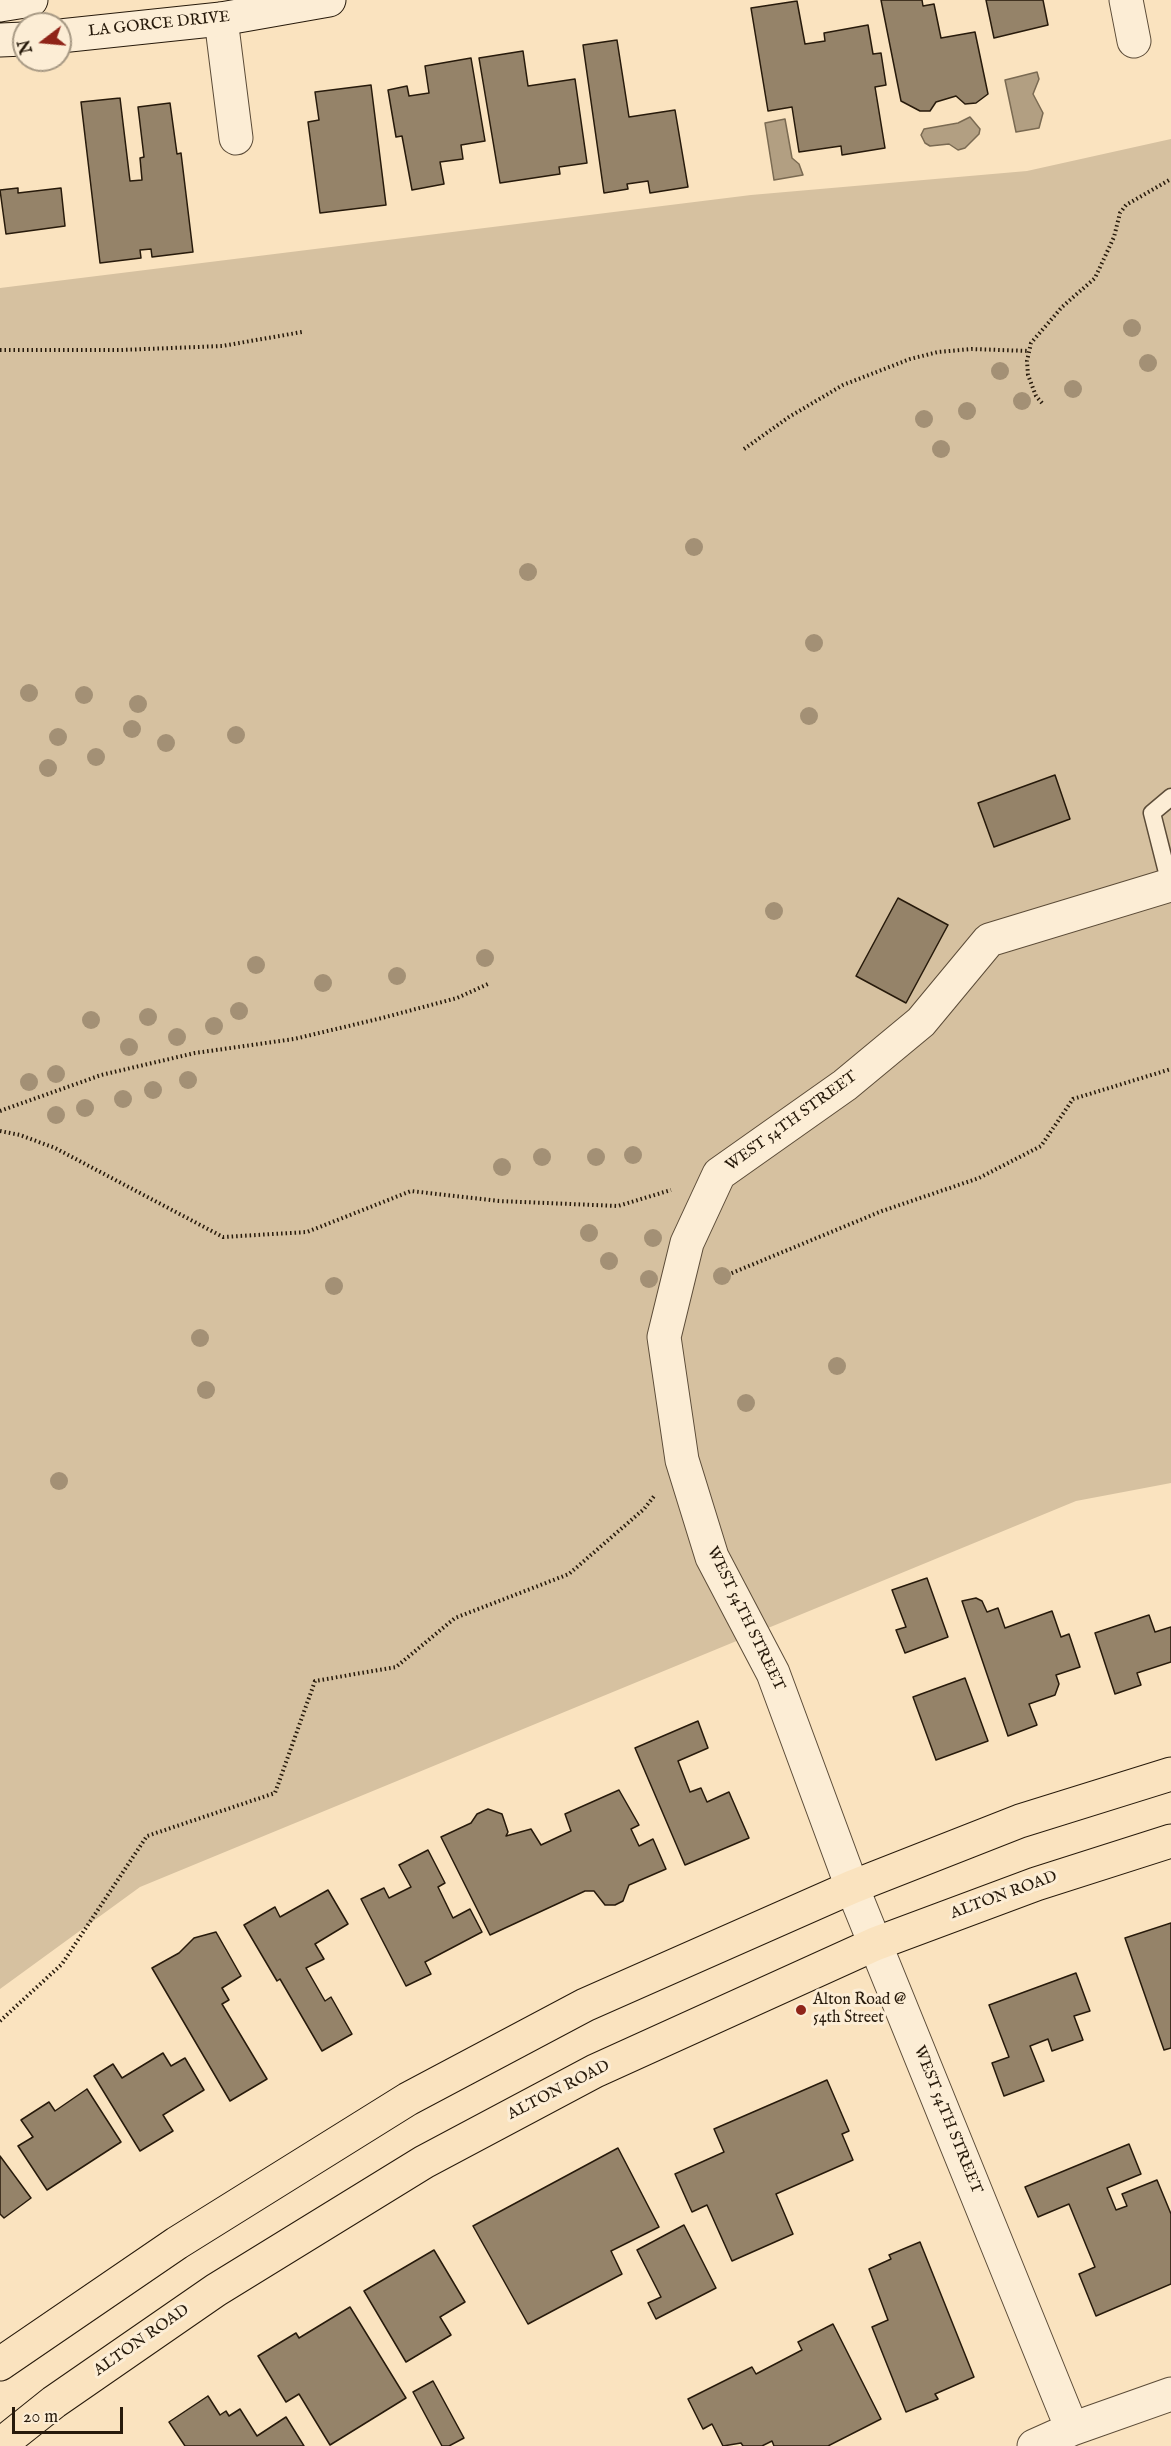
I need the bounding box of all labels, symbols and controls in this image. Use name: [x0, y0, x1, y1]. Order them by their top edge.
street label: LA GORCE DRIVE: [87, 8, 231, 42]
north arrow: [12, 12, 72, 72]
text: N: [15, 37, 38, 56]
street label: WEST 54TH STREET: [722, 1068, 862, 1176]
street label: WEST 54TH STREET: [702, 1544, 788, 1694]
street label: ALTON ROAD: [948, 1868, 1060, 1924]
place label: Alton Road @ 54th Street: [813, 1991, 906, 2029]
marker: Alton Road @ 54th Street: [794, 2003, 808, 2017]
street label: WEST 54TH STREET: [909, 2043, 985, 2197]
street label: ALTON ROAD: [505, 2057, 613, 2125]
street label: ALTON ROAD: [91, 2301, 193, 2381]
scale bar: [15, 2395, 126, 2433]
text: 20 m: [23, 2406, 58, 2429]

